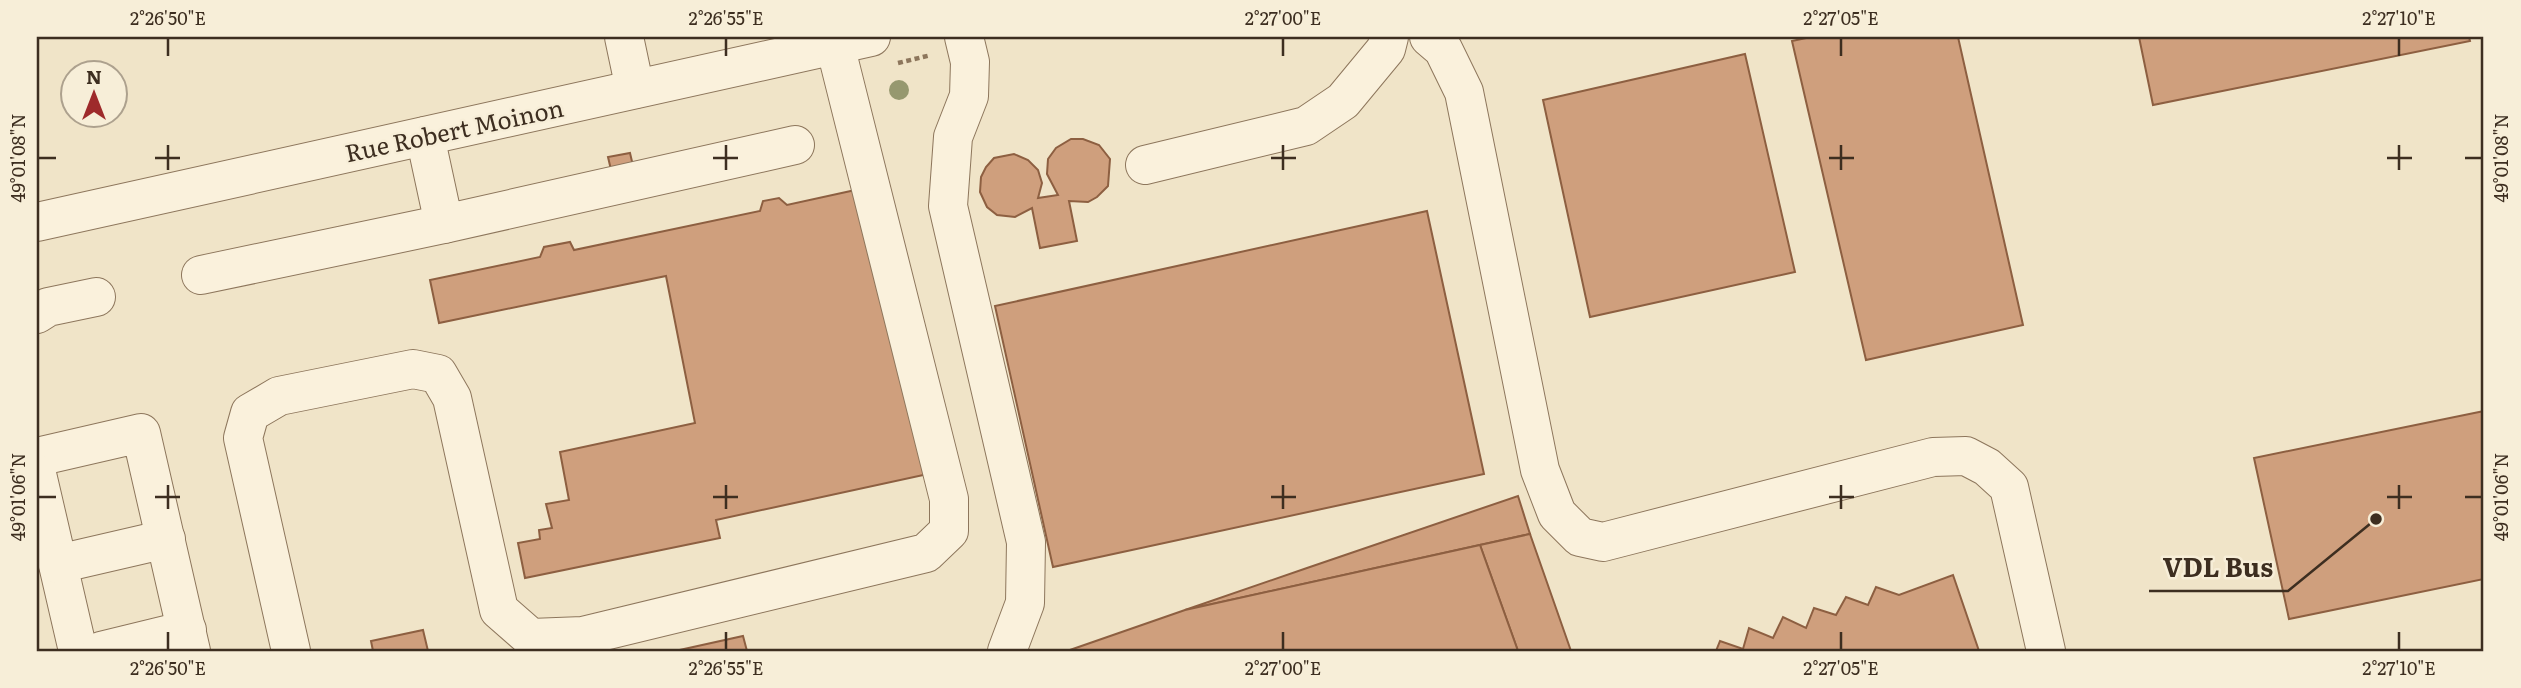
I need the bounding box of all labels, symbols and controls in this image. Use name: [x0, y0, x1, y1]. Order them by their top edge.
text: 2°26'50"E: [130, 4, 206, 31]
text: 2°26'55"E: [689, 4, 763, 31]
text: 2°27'00"E: [1245, 4, 1321, 31]
text: 2°27'05"E: [1803, 4, 1879, 31]
text: 2°27'10"E: [2362, 4, 2436, 31]
north arrow: [60, 60, 130, 130]
text: N: [86, 62, 102, 90]
street label: Rue Robert Moinon: [342, 89, 567, 169]
text: 49°01'08"N: [4, 114, 31, 202]
text: 49°01'08"N: [2487, 114, 2514, 202]
text: 49°01'06"N: [4, 453, 31, 541]
text: 49°01'06"N: [2487, 453, 2514, 541]
callout: VDL Bus: [2149, 544, 2288, 591]
text: VDL Bus: [2163, 546, 2273, 585]
text: 2°26'50"E: [130, 654, 206, 681]
text: 2°26'55"E: [689, 654, 763, 681]
text: 2°27'00"E: [1245, 654, 1321, 681]
text: 2°27'05"E: [1803, 654, 1879, 681]
text: 2°27'10"E: [2362, 654, 2436, 681]

